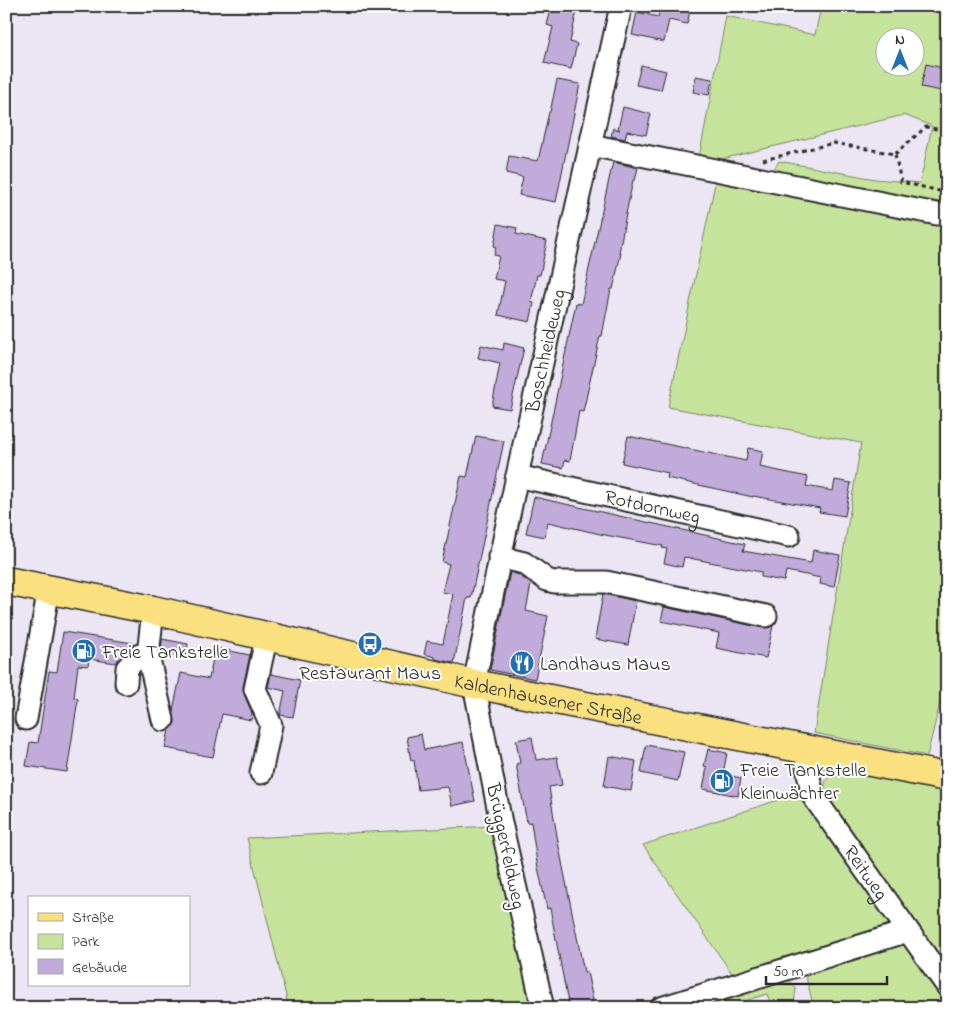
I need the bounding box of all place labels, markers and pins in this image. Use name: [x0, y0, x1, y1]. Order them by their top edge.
bus stop icon: Restaurant Maus: [357, 631, 383, 657]
fuel station icon: Freie Tankstelle: [71, 638, 97, 664]
place label: Freie Tankstelle: [101, 639, 229, 668]
restaurant icon: Landhaus Maus: [509, 650, 535, 676]
place label: Landhaus Maus: [540, 651, 671, 680]
place label: Restaurant Maus: [299, 660, 441, 689]
place label: Freie Tankstelle Kleinwächter: [739, 757, 867, 809]
fuel station icon: Freie Tankstelle Kleinwächter: [709, 768, 735, 794]

